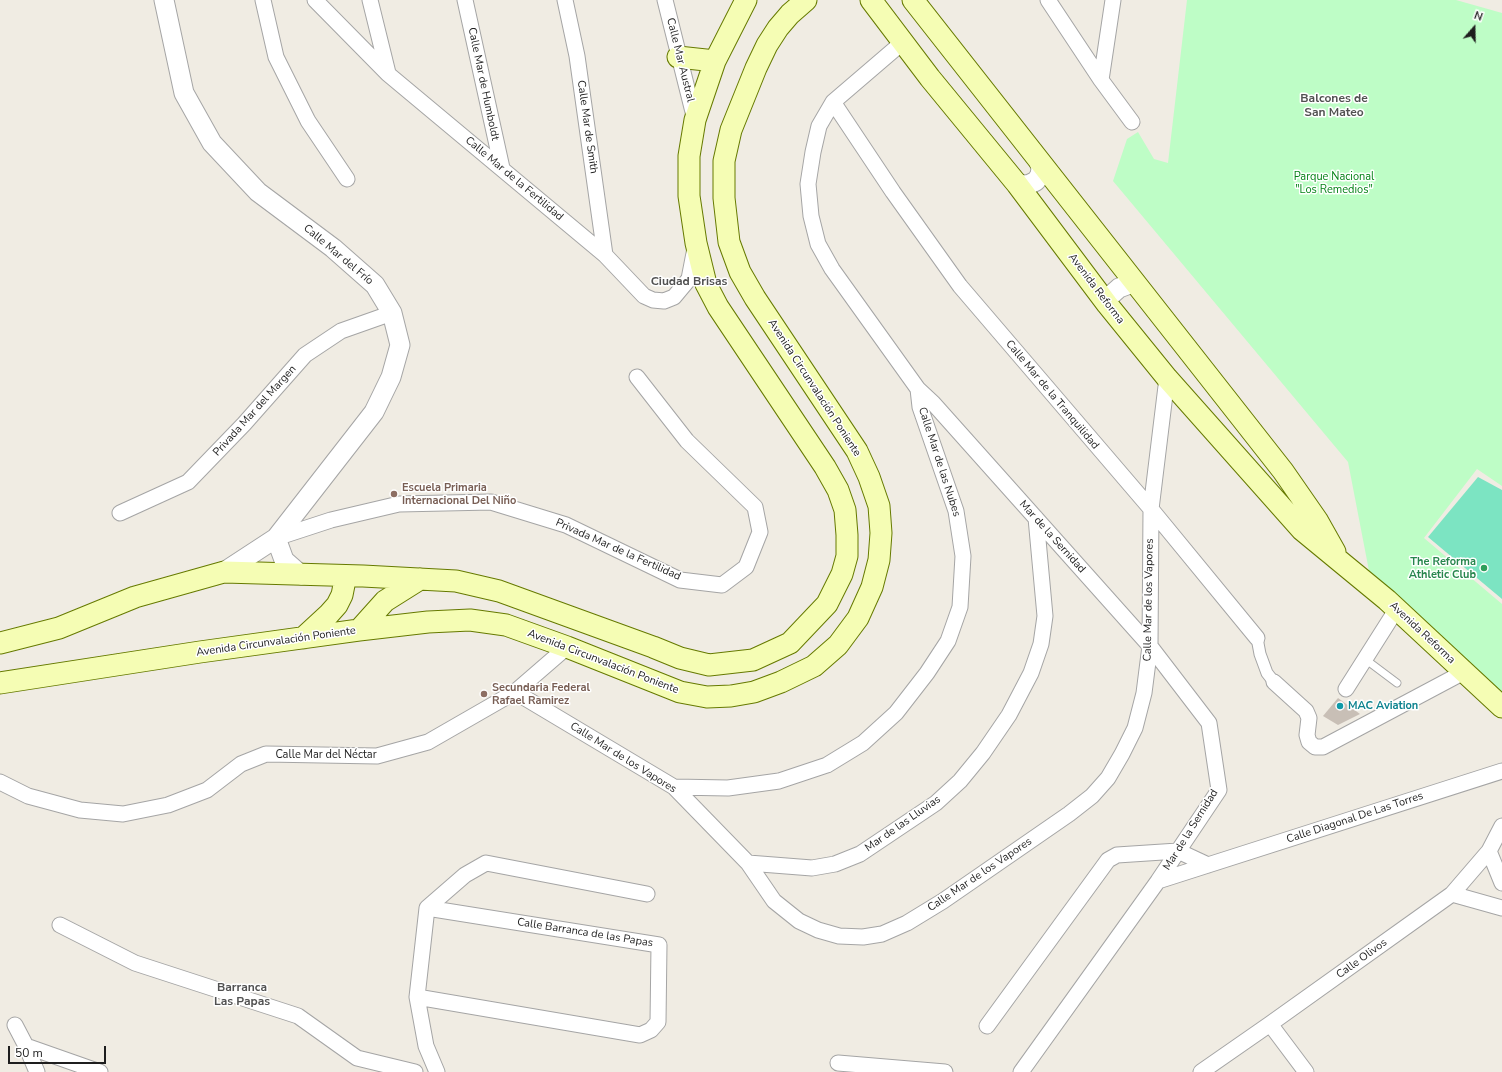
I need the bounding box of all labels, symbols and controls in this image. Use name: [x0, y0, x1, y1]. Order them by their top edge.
north arrow: [1454, 8, 1494, 48]
text: N: [1472, 8, 1485, 25]
street label: Calle Mar Austral: [663, 16, 697, 104]
street label: Calle Mar de Humboldt: [465, 26, 501, 142]
street label: Calle Mar de Smith: [574, 79, 600, 175]
district label: Balcones de San Mateo: [1300, 92, 1368, 120]
street label: Calle Mar de la Fertilidad: [462, 134, 566, 224]
park label: Parque Nacional "Los Remedios": [1294, 170, 1374, 196]
street label: Calle Mar del Frío: [300, 222, 376, 288]
street label: Avenida Reforma: [1065, 251, 1127, 327]
district label: Ciudad Brisas: [651, 275, 727, 289]
street label: Avenida Circunvalación Poniente: [765, 317, 863, 459]
street label: Calle Mar de la Tranquilidad: [1002, 338, 1102, 452]
street label: Privada Mar del Margen: [211, 363, 299, 459]
street label: Calle Mar de las Nubes: [915, 406, 963, 518]
place label: Escuela Primaria Internacional Del Niño: [402, 481, 516, 507]
marker: Escuela Primaria Internacional Del Niño: [389, 489, 399, 499]
street label: Mar de la Sernidad: [1016, 498, 1088, 576]
street label: Privada Mar de la Fertilidad: [553, 516, 683, 584]
street label: Calle Mar de los Vapores: [1141, 538, 1157, 662]
place label: The Reforma Athletic Club: [1409, 555, 1476, 581]
marker: The Reforma Athletic Club: [1479, 563, 1489, 573]
street label: Avenida Reforma: [1386, 599, 1458, 667]
street label: Avenida Circunvalación Poniente: [195, 624, 357, 660]
street label: Avenida Circunvalación Poniente: [525, 627, 681, 697]
place label: Secundaria Federal Rafael Ramirez: [492, 681, 590, 707]
marker: Secundaria Federal Rafael Ramirez: [479, 689, 489, 699]
place label: MAC Aviation: [1348, 699, 1418, 713]
marker: MAC Aviation: [1335, 701, 1345, 711]
street label: Calle Mar de los Vapores: [567, 720, 679, 796]
street label: Calle Mar del Néctar: [275, 748, 377, 762]
street label: Mar de la Sernidad: [1161, 787, 1221, 873]
street label: Calle Diagonal De Las Torres: [1285, 790, 1425, 846]
street label: Mar de las Lluvias: [863, 793, 943, 855]
street label: Calle Mar de los Vapores: [925, 835, 1035, 915]
street label: Calle Barranca de las Papas: [516, 916, 654, 950]
street label: Calle Olivos: [1334, 936, 1390, 982]
district label: Barranca Las Papas: [214, 981, 270, 1009]
scale bar: [10, 1038, 108, 1064]
text: 50 m: [15, 1045, 43, 1061]

